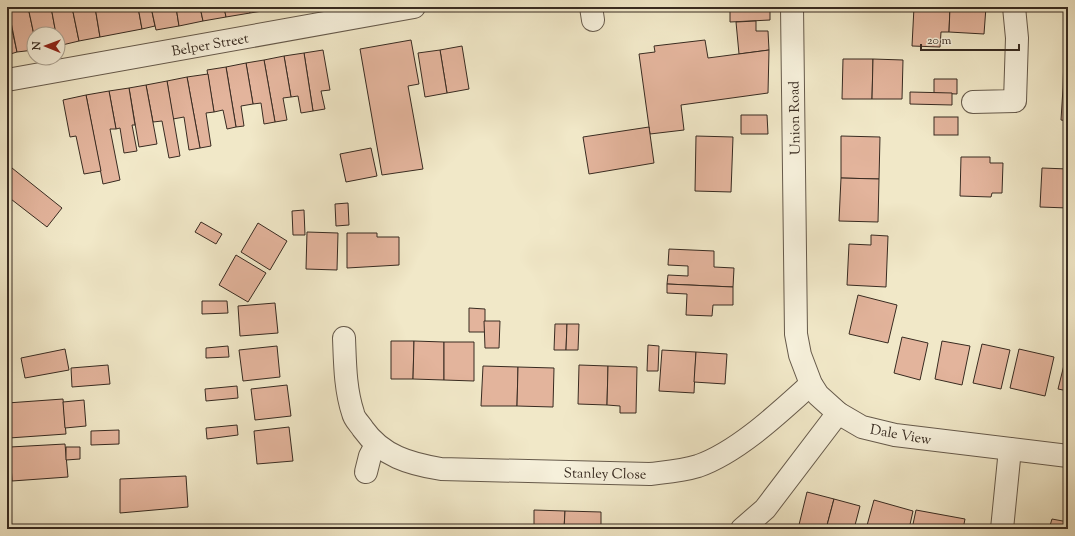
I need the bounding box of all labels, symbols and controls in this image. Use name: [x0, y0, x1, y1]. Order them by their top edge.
north arrow: [26, 26, 66, 66]
scale bar: [921, 26, 1019, 52]
street label: Belper Street: [170, 29, 251, 63]
text: 20 m: [927, 32, 952, 50]
text: N: [29, 41, 45, 51]
street label: Union Road: [785, 81, 807, 155]
street label: Dale View: [868, 421, 933, 451]
street label: Stanley Close: [563, 464, 646, 486]

